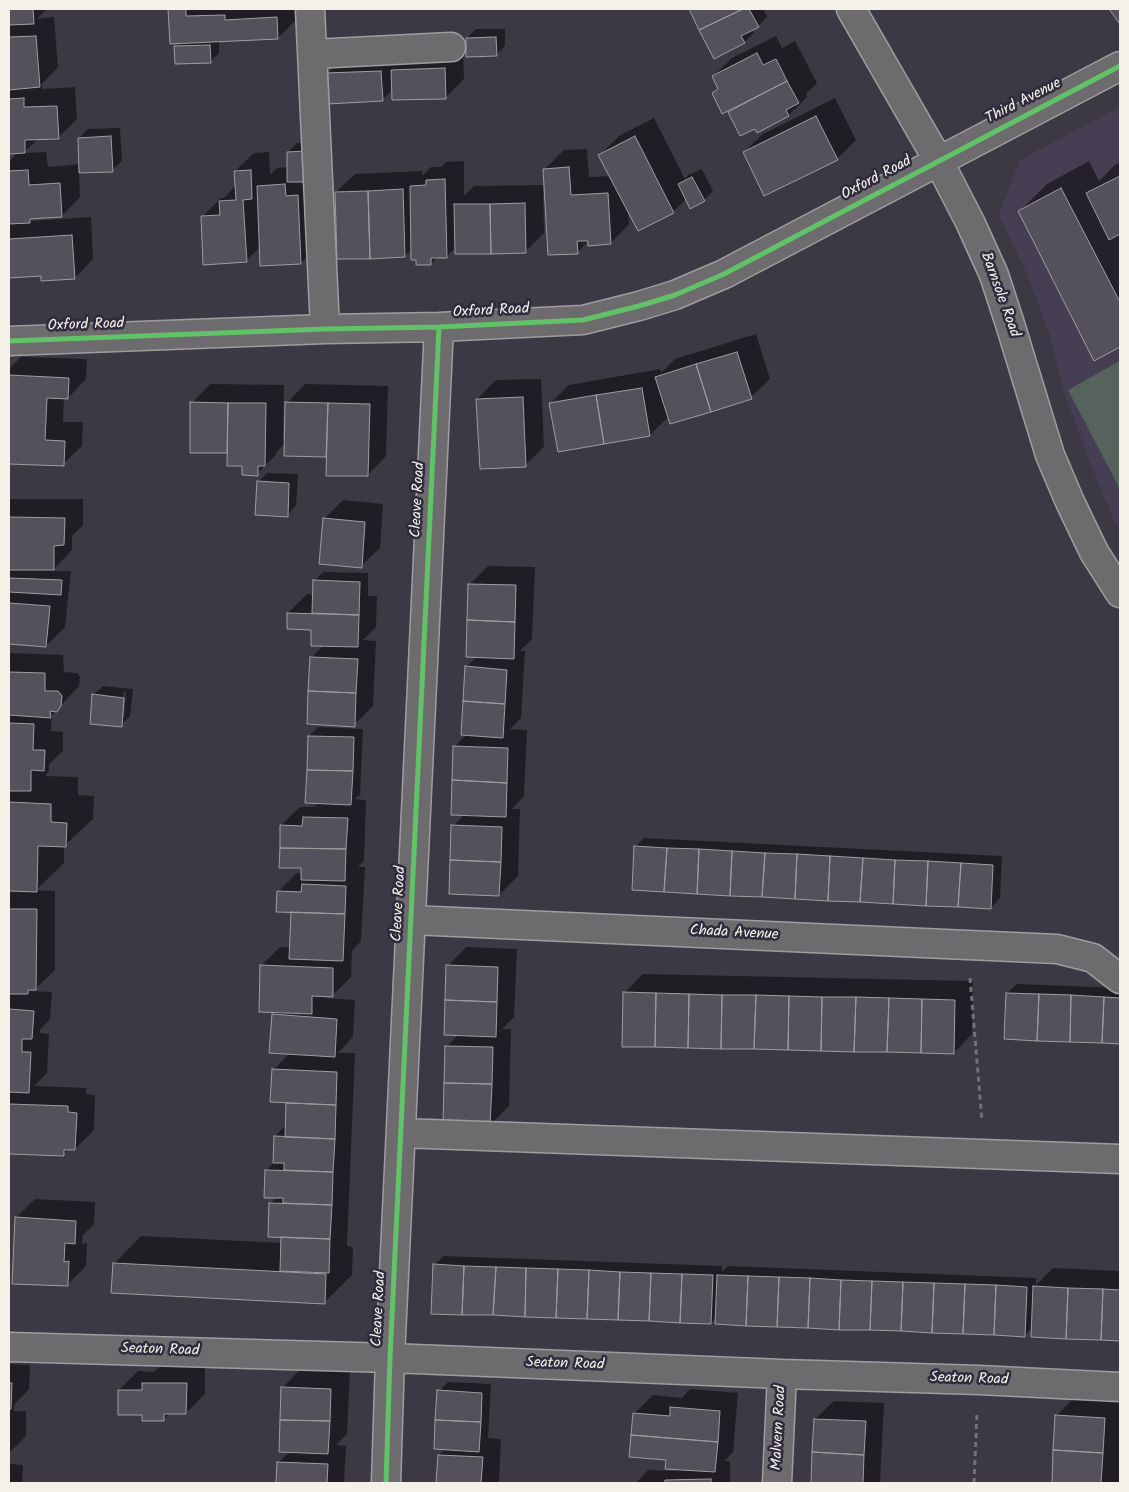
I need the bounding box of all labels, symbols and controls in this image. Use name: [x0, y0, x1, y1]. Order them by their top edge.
street label: Third Avenue: [983, 75, 1065, 129]
street label: Oxford Road: [839, 153, 915, 205]
street label: Barnsole Road: [975, 250, 1023, 340]
street label: Oxford Road: [452, 301, 530, 323]
street label: Oxford Road: [47, 316, 125, 336]
street label: Cleave Road: [408, 462, 430, 538]
street label: Cleave Road: [389, 866, 411, 942]
street label: Chada Avenue: [689, 923, 779, 945]
street label: Cleave Road: [369, 1271, 391, 1347]
street label: Seaton Road: [120, 1341, 200, 1361]
street label: Seaton Road: [525, 1355, 605, 1375]
street label: Seaton Road: [929, 1370, 1009, 1390]
street label: Malvern Road: [769, 1385, 791, 1471]

